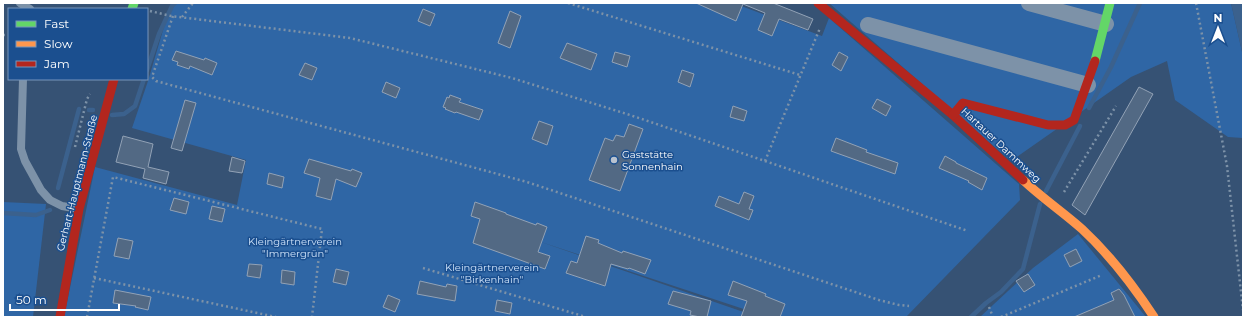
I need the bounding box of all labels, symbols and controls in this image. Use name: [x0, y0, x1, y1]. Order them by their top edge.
legend: [8, 8, 148, 80]
north arrow: [1198, 8, 1238, 48]
text: N: [1214, 11, 1222, 25]
text: Fast: [44, 16, 69, 31]
text: Slow: [44, 36, 73, 51]
text: Jam: [43, 56, 70, 71]
street label: Hartauer Dammweg: [958, 105, 1044, 185]
street label: Gerhart-Hauptmann-Straße: [54, 114, 100, 252]
place label: Gaststätte Sonnenhain: [622, 148, 683, 173]
marker: Gaststätte Sonnenhain: [609, 155, 619, 165]
park label: Kleingärtnerverein "Immergrün": [248, 235, 342, 260]
park label: Kleingärtnerverein "Birkenhain": [445, 261, 539, 286]
scale bar: [10, 286, 119, 312]
text: 50 m: [16, 292, 47, 307]

